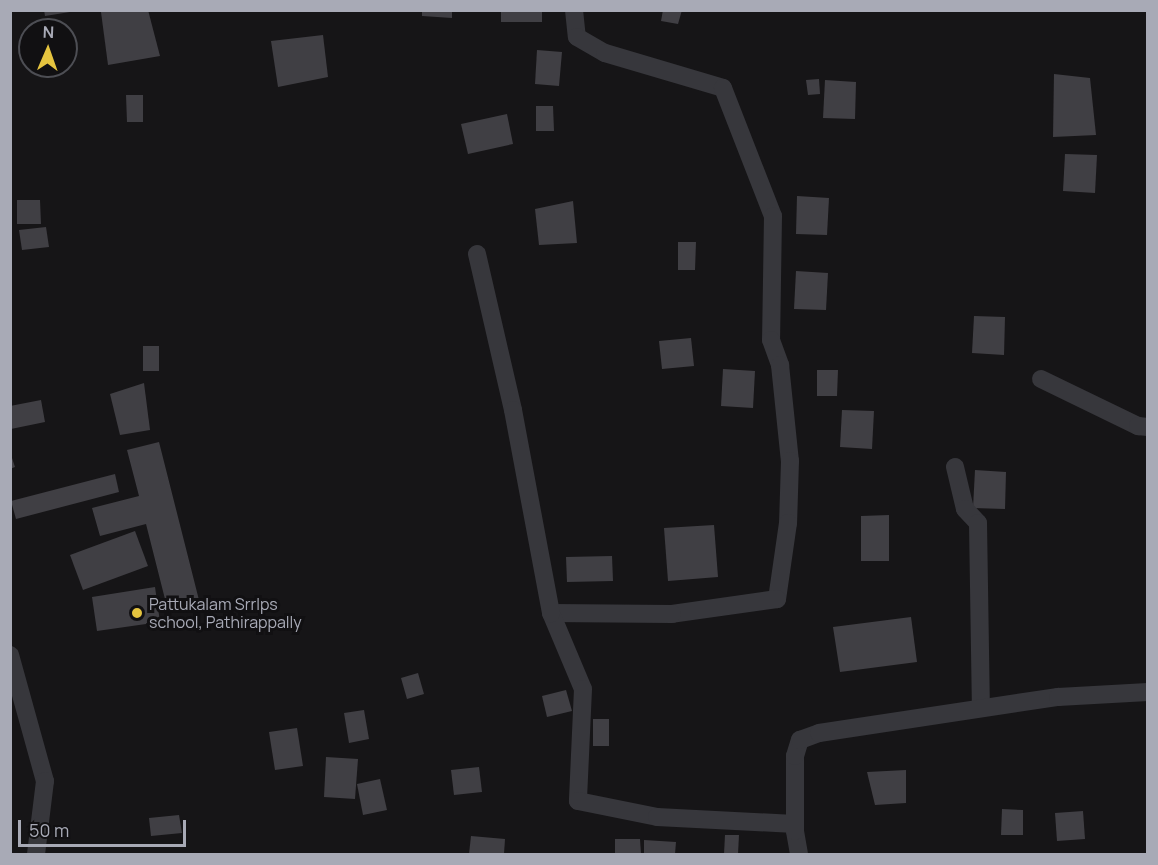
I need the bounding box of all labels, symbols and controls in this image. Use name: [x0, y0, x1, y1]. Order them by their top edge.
north arrow: [18, 18, 78, 78]
text: N: [42, 21, 55, 43]
place label: Pattukalam Srrlps school, Pathirappally: [149, 594, 302, 632]
marker: Pattukalam Srrlps school, Pathirappally: [130, 606, 144, 620]
scale bar: [21, 808, 189, 846]
text: 50 m: [29, 818, 69, 842]

